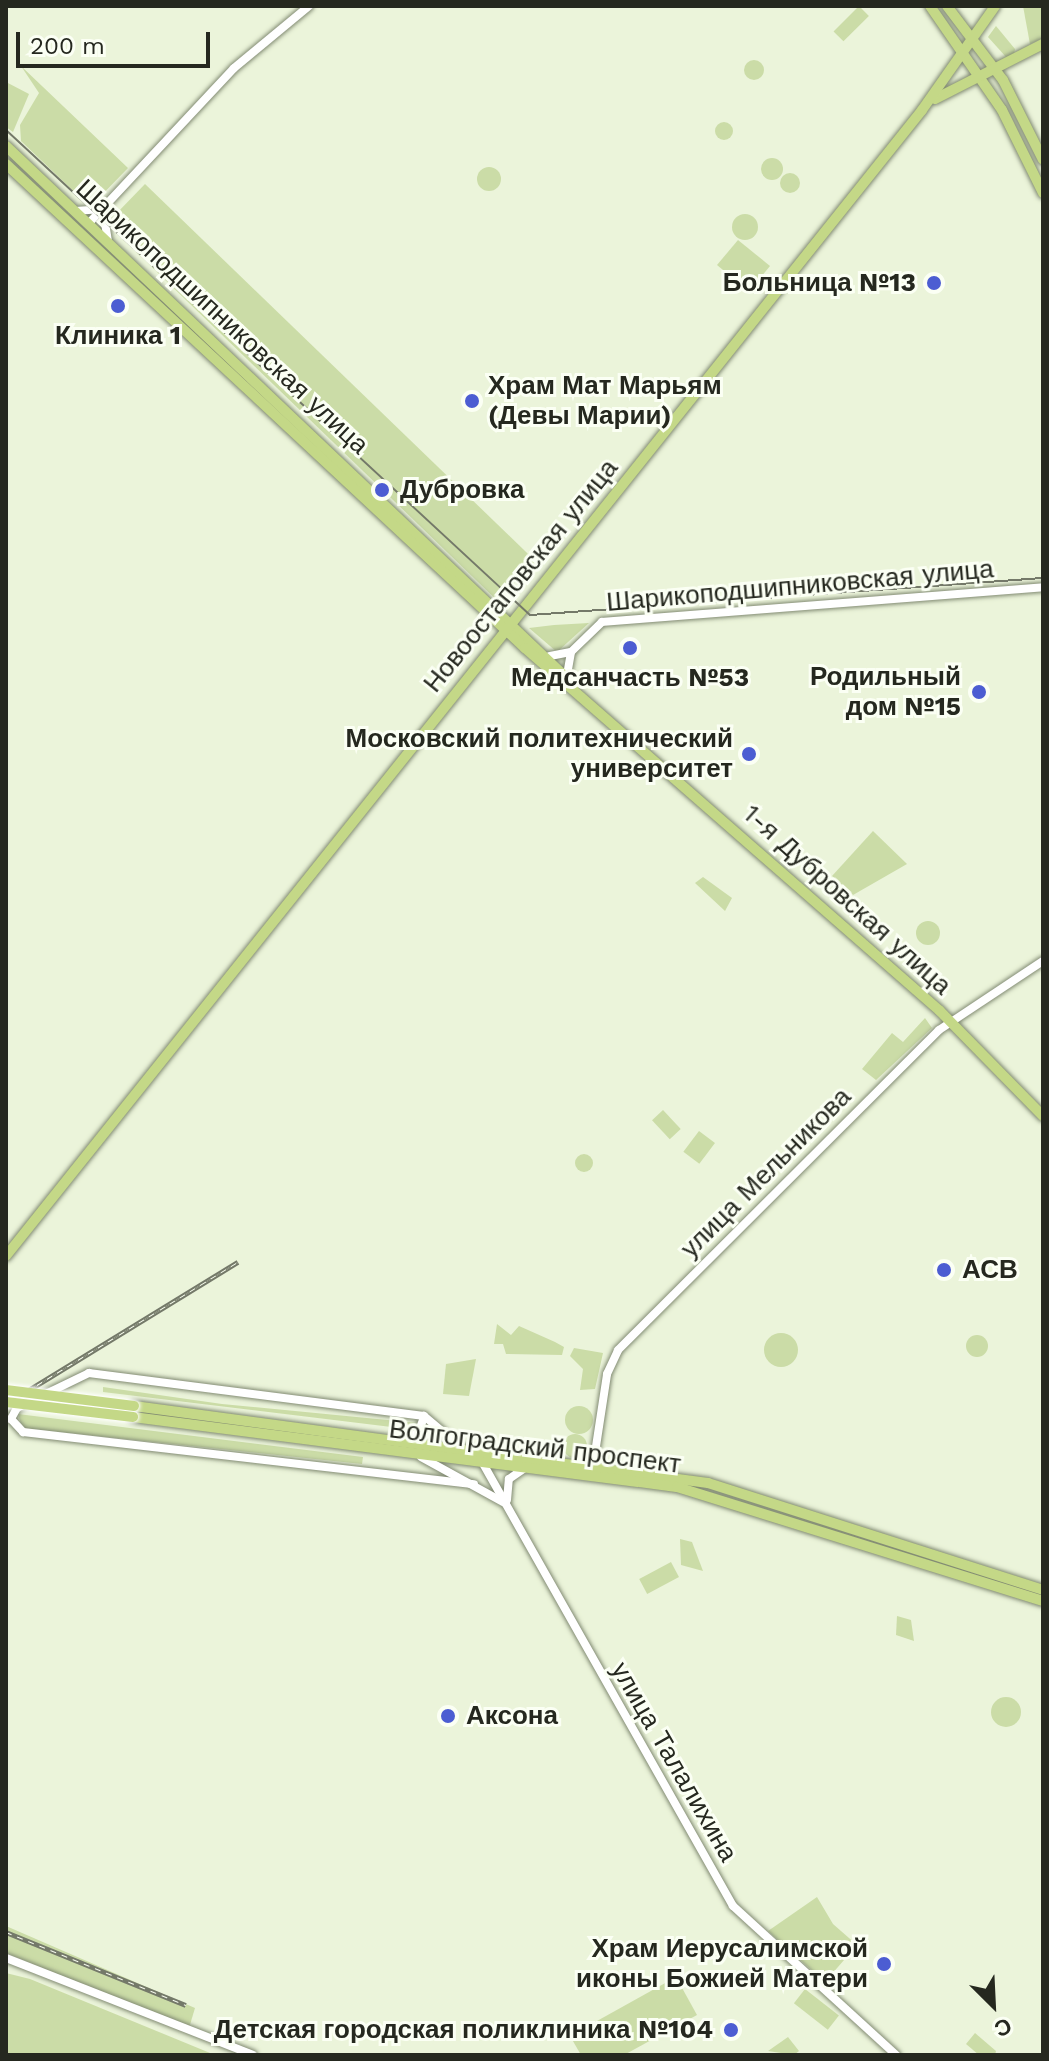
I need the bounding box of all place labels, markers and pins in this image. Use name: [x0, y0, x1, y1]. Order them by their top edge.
place label: Больница №13: [723, 267, 916, 299]
marker: Больница №13: [923, 272, 945, 294]
marker: Клиника 1: [107, 295, 129, 317]
place label: Клиника 1: [55, 320, 181, 352]
place label: Храм Мат Марьям (Девы Марии): [488, 370, 722, 432]
marker: Храм Мат Марьям (Девы Марии): [463, 392, 481, 410]
place label: Дубровка: [400, 474, 525, 506]
marker: Дубровка: [371, 479, 393, 501]
marker: Медсанчасть №53: [619, 637, 641, 659]
place label: Родильный дом №15: [810, 661, 961, 722]
place label: Медсанчасть №53: [511, 662, 749, 694]
marker: Родильный дом №15: [968, 681, 990, 703]
place label: Московский политехнический университет: [345, 723, 733, 784]
marker: Московский политехнический университет: [740, 745, 758, 763]
place label: АСВ: [962, 1254, 1018, 1286]
marker: АСВ: [933, 1259, 955, 1281]
place label: Аксона: [466, 1700, 558, 1732]
marker: Аксона: [437, 1705, 459, 1727]
place label: Храм Иерусалимской иконы Божией Матери: [576, 1933, 868, 1994]
marker: Храм Иерусалимской иконы Божией Матери: [875, 1955, 893, 1973]
place label: Детская городская поликлиника №104: [214, 2014, 713, 2046]
marker: Детская городская поликлиника №104: [720, 2019, 742, 2041]

